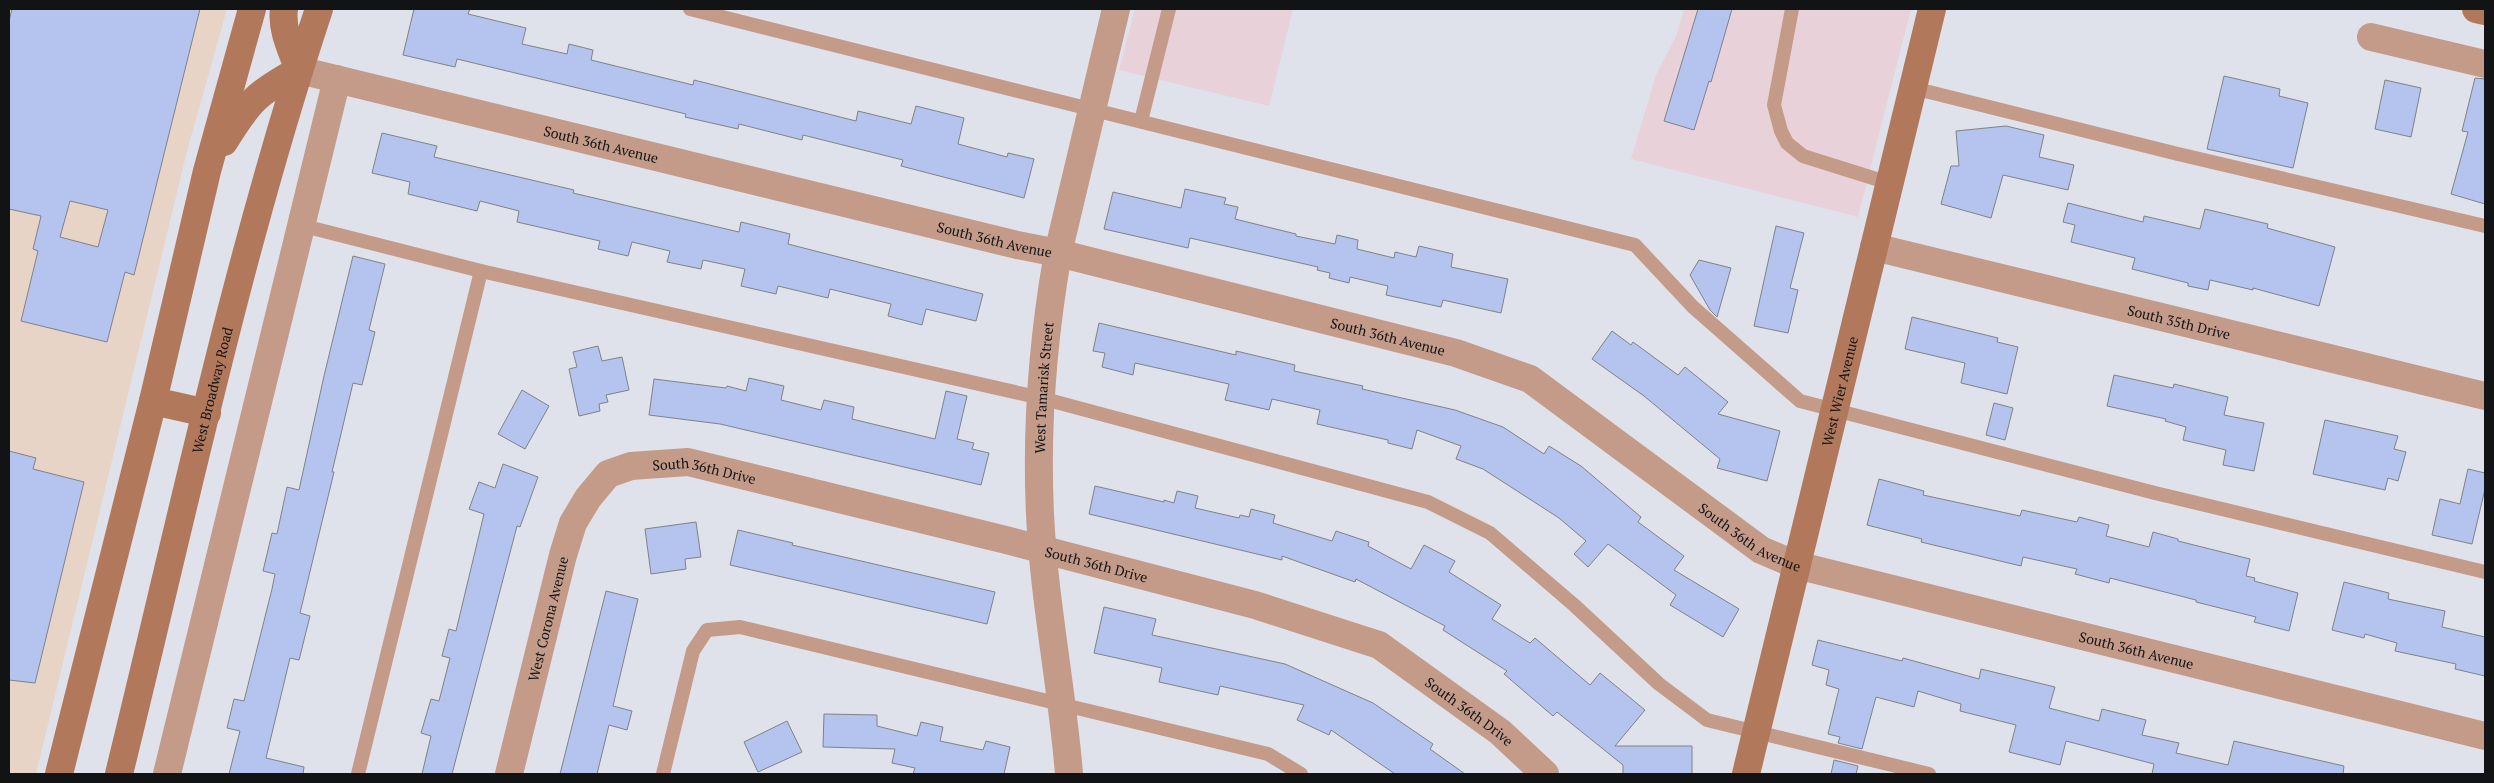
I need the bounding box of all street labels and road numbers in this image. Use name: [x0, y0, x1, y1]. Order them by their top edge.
street label: South 36th Avenue: [542, 120, 660, 167]
street label: South 36th Avenue: [935, 216, 1054, 261]
street label: South 35th Drive: [2126, 300, 2232, 343]
street label: South 36th Avenue: [1329, 312, 1447, 359]
street label: West Tamarisk Street: [1029, 320, 1057, 454]
street label: West Broadway Road: [187, 325, 236, 455]
street label: West Wier Avenue: [1817, 334, 1862, 448]
street label: South 36th Drive: [652, 452, 758, 488]
street label: South 36th Avenue: [1695, 498, 1803, 575]
street label: South 36th Drive: [1043, 541, 1150, 586]
street label: West Corona Avenue: [523, 554, 572, 683]
street label: South 36th Avenue: [2077, 626, 2196, 673]
street label: South 36th Drive: [1422, 672, 1518, 750]

